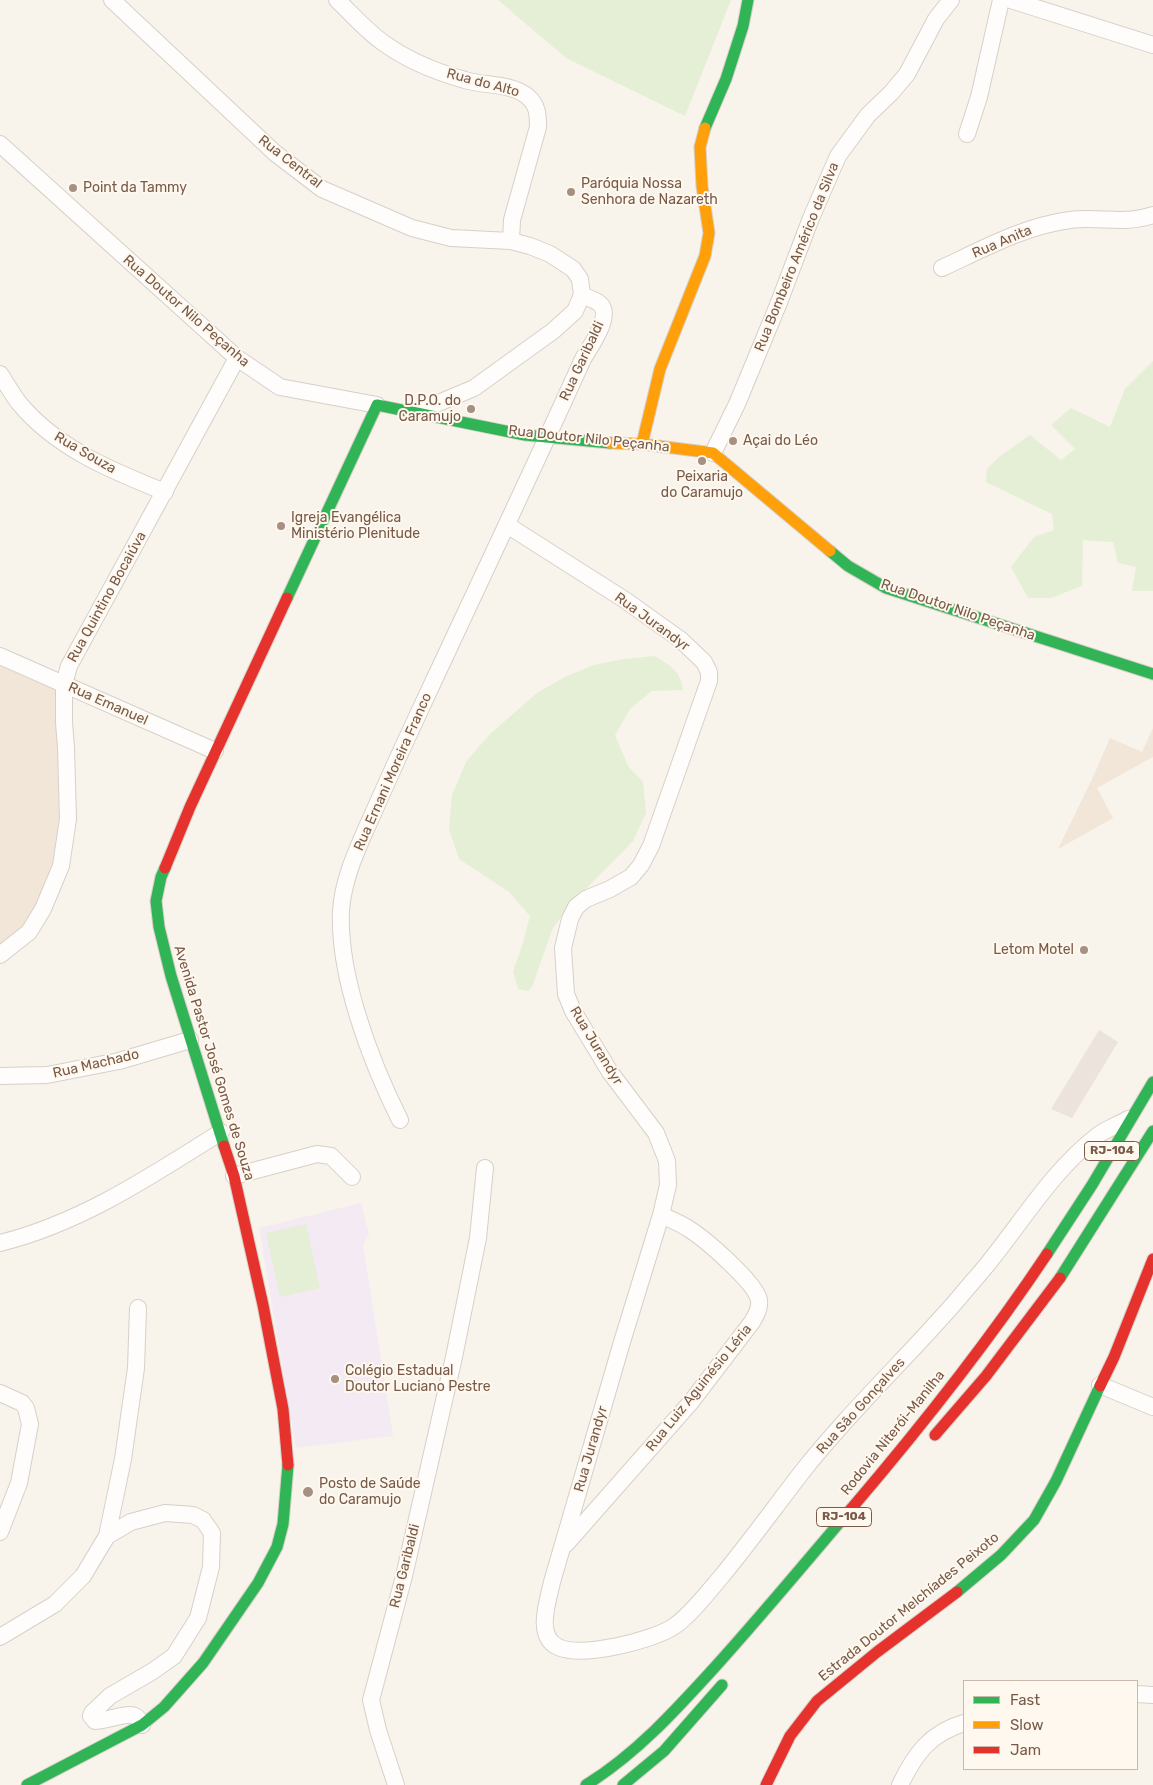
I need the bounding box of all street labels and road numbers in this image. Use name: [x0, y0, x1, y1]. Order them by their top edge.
street label: Rua do Alto: [445, 65, 521, 101]
street label: Rua Central: [255, 132, 325, 192]
street label: Rua Bombeiro Américo da Silva: [751, 160, 843, 354]
street label: Rua Anita: [970, 222, 1034, 262]
street label: Rua Doutor Nilo Peçanha: [119, 252, 253, 370]
street label: Rua Garibaldi: [556, 319, 608, 403]
street label: Rua Doutor Nilo Peçanha: [508, 422, 670, 456]
street label: Rua Souza: [51, 429, 119, 477]
street label: Rua Quintino Bocaiúva: [64, 529, 150, 665]
street label: Rua Doutor Nilo Peçanha: [879, 576, 1037, 644]
street label: Rua Jurandyr: [611, 589, 693, 655]
street label: Rua Emanuel: [65, 679, 151, 729]
street label: Rua Ernani Moreira Franco: [351, 690, 435, 854]
street label: Avenida Pastor José Gomes de Souza: [170, 943, 258, 1183]
street label: Rua Jurandyr: [566, 1004, 626, 1088]
street label: Rua Machado: [51, 1046, 141, 1082]
road number: RJ-104: [1084, 1142, 1140, 1160]
street label: Rua Luiz Aguinésio Léria: [643, 1321, 755, 1455]
street label: Rua São Gonçalves: [813, 1354, 909, 1458]
street label: Rodovia Niterói-Manilha: [838, 1367, 948, 1499]
street label: Rua Jurandyr: [571, 1404, 611, 1494]
road number: RJ-104: [816, 1508, 872, 1526]
street label: Rua Garibaldi: [386, 1522, 424, 1610]
street label: Estrada Doutor Melchíades Peixoto: [815, 1529, 1003, 1685]

